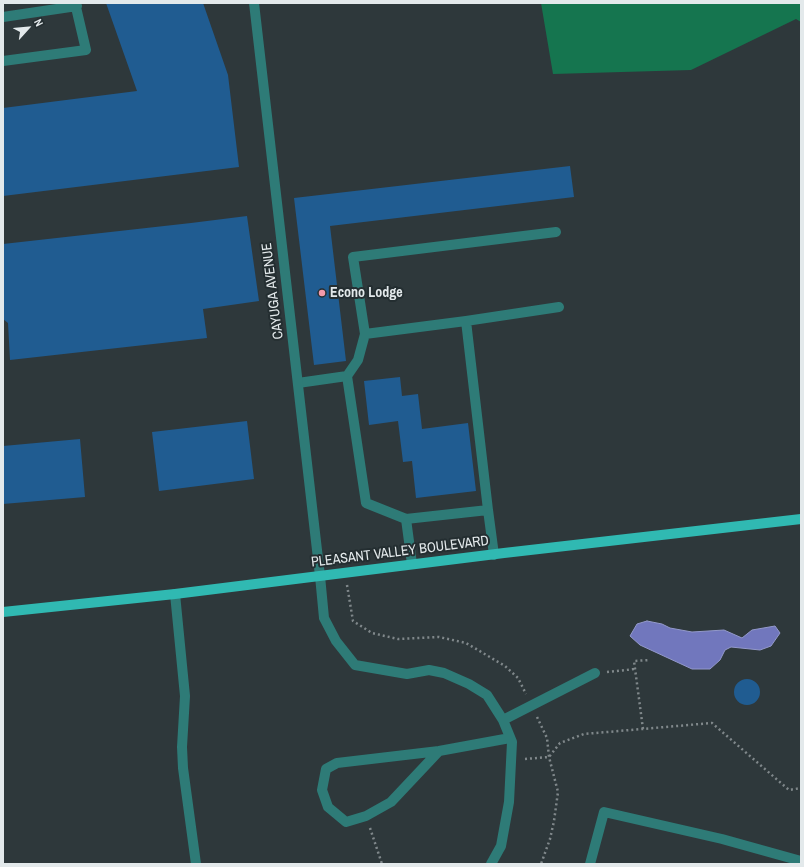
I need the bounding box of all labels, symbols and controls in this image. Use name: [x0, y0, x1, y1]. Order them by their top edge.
north arrow: [8, 8, 48, 48]
text: N: [31, 16, 46, 29]
street label: CAYUGA AVENUE: [259, 242, 287, 340]
place label: Econo Lodge: [330, 285, 403, 301]
marker: Econo Lodge: [317, 288, 327, 298]
street label: PLEASANT VALLEY BOULEVARD: [310, 533, 490, 571]

